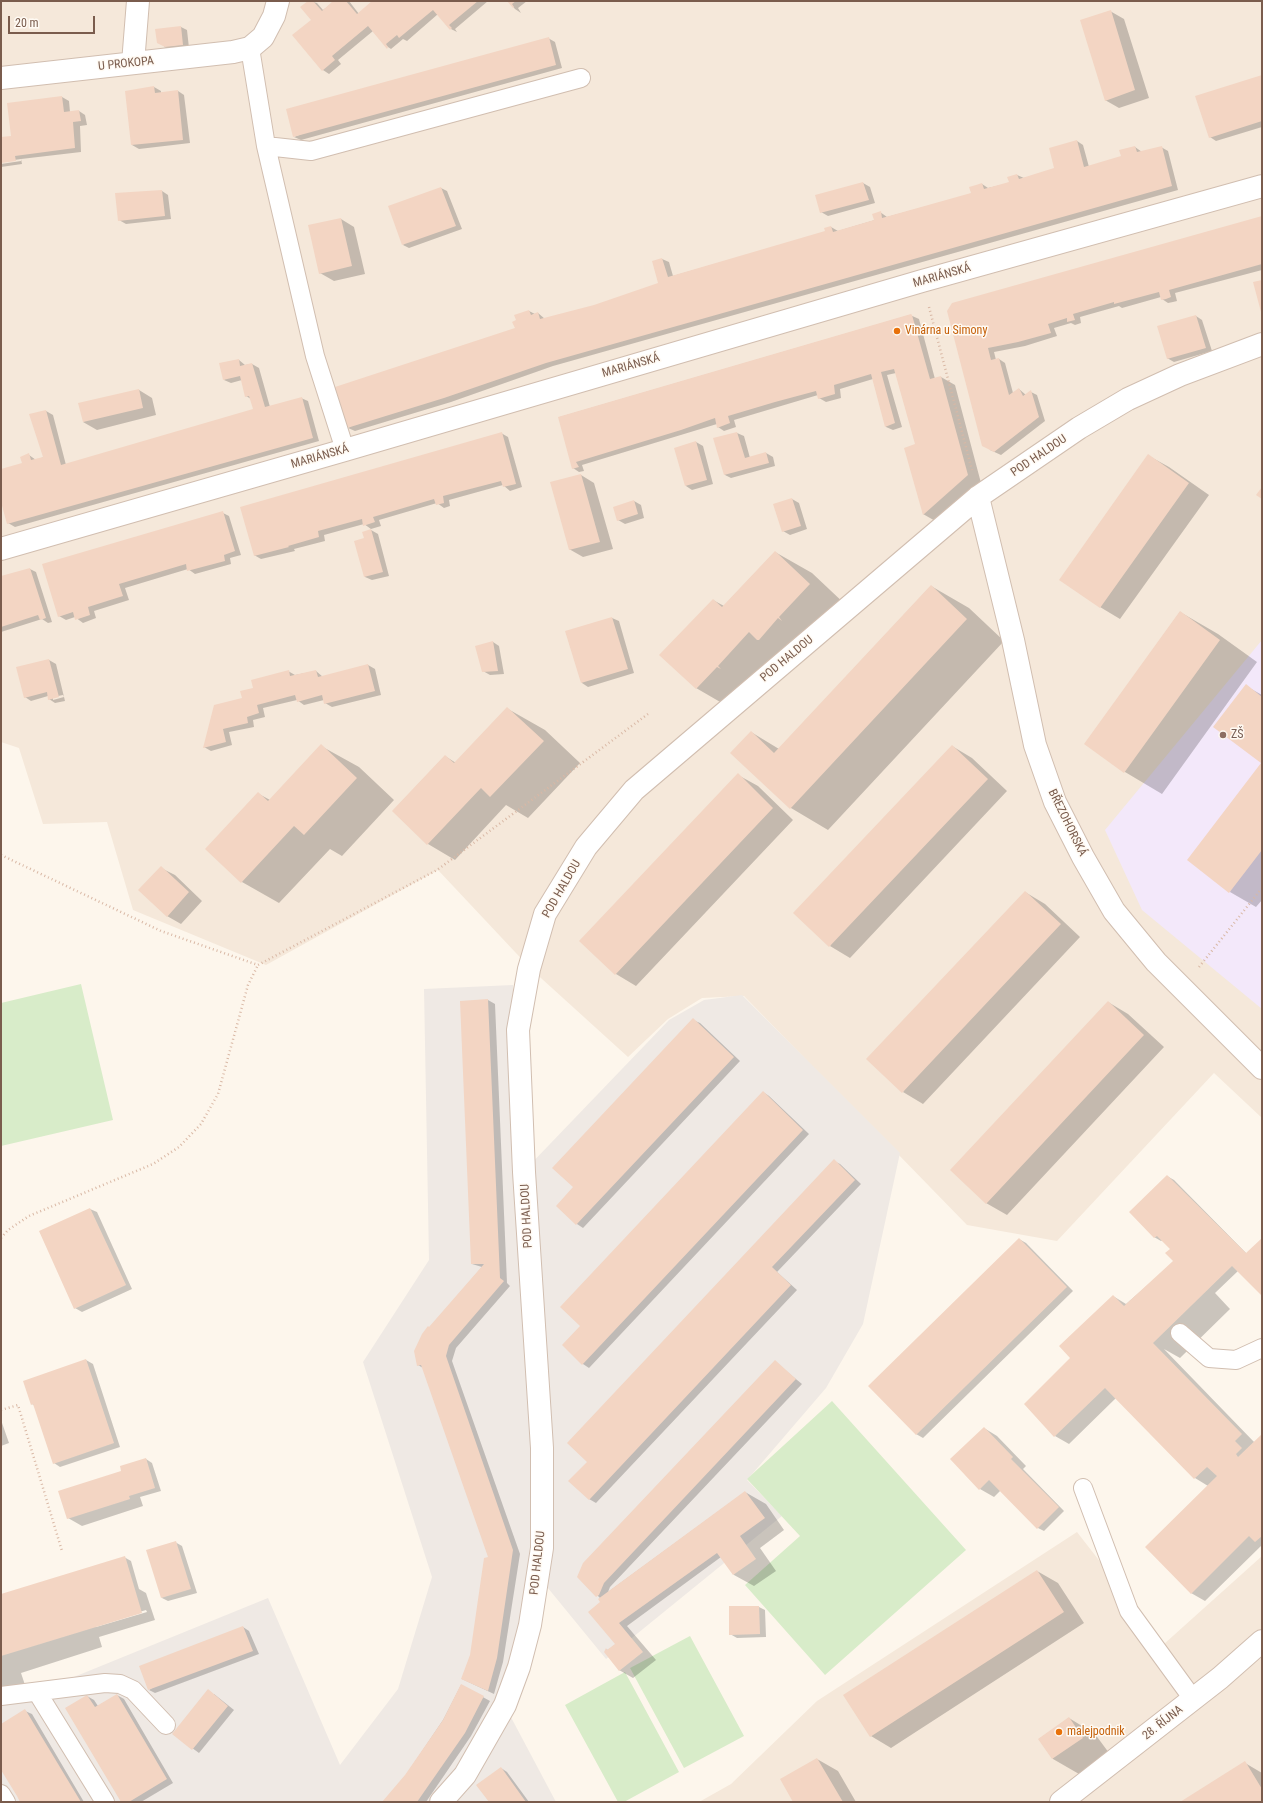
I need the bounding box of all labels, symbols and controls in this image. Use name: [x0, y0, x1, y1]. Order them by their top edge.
scale bar: [10, 8, 97, 34]
text: 20 m: [15, 16, 39, 30]
street label: U PROKOPA: [97, 54, 155, 74]
street label: MARIÁNSKÁ: [911, 261, 973, 291]
place label: Vinárna u Simony: [905, 324, 987, 338]
marker: Vinárna u Simony: [892, 326, 902, 336]
street label: MARIÁNSKÁ: [600, 351, 662, 381]
street label: POD HALDOU: [1008, 432, 1070, 480]
street label: MARIÁNSKÁ: [289, 442, 351, 472]
street label: POD HALDOU: [758, 633, 816, 685]
place label: ZŠ: [1231, 728, 1243, 742]
marker: ZŠ: [1218, 730, 1228, 740]
street label: BŘEZOHORSKÁ: [1045, 787, 1089, 859]
street label: POD HALDOU: [540, 857, 584, 921]
street label: POD HALDOU: [518, 1183, 536, 1249]
street label: POD HALDOU: [527, 1530, 549, 1596]
street label: 28. ŘÍJNA: [1140, 1703, 1186, 1743]
place label: malejpodnik: [1067, 1725, 1125, 1739]
marker: malejpodnik: [1054, 1727, 1064, 1737]

